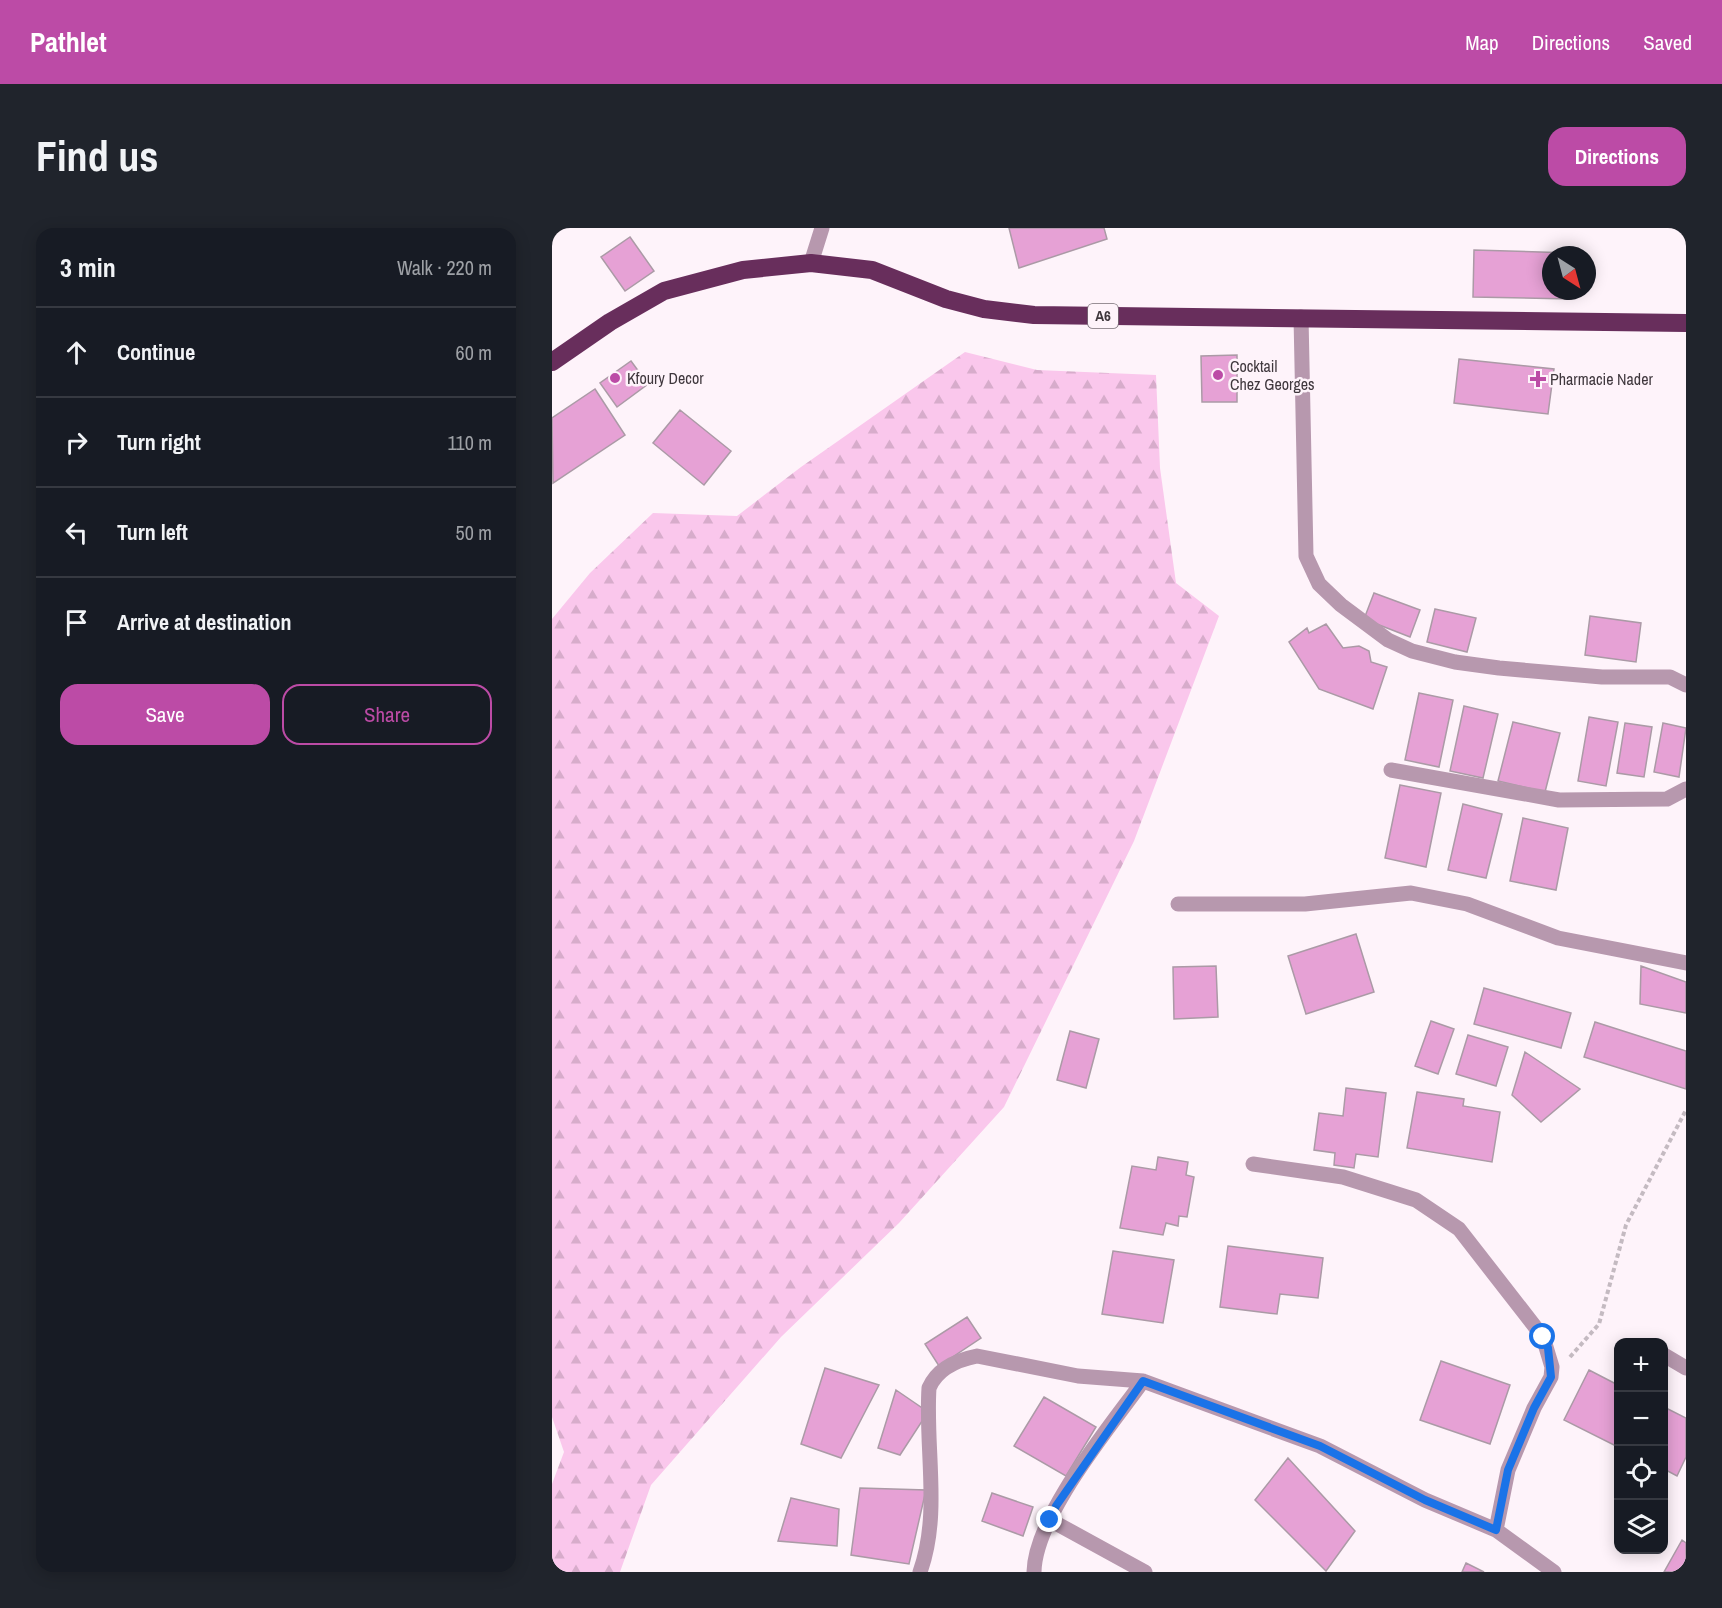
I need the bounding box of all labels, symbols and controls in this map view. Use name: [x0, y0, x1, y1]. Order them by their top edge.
text: Pathlet: [30, 23, 107, 61]
text: Map: [1465, 28, 1499, 57]
text: Directions: [1532, 28, 1610, 57]
text: Saved: [1643, 28, 1692, 57]
button: Directions: [1548, 127, 1686, 186]
text: Find us: [36, 128, 158, 184]
north arrow: [1542, 246, 1596, 300]
text: 3 min: [60, 250, 116, 285]
text: Walk · 220 m: [397, 254, 492, 281]
road number: A6: [1088, 304, 1118, 328]
icon: ahead: [60, 336, 93, 369]
text: Continue: [117, 337, 195, 367]
text: 60 m: [456, 339, 492, 366]
place label: Cocktail Chez Georges: [1230, 355, 1315, 395]
place label: Kfoury Decor: [627, 367, 704, 389]
marker: Cocktail Chez Georges: [1211, 368, 1225, 382]
place label: Pharmacie Nader: [1550, 368, 1653, 390]
marker: Kfoury Decor: [608, 371, 622, 385]
marker: Pharmacie Nader: [1531, 372, 1545, 386]
icon: right: [60, 426, 93, 459]
text: Turn right: [117, 427, 201, 457]
text: 110 m: [448, 429, 492, 456]
icon: left: [60, 516, 93, 549]
text: Turn left: [117, 517, 188, 547]
text: 50 m: [456, 519, 492, 546]
icon: arrive: [60, 606, 93, 639]
text: Arrive at destination: [117, 607, 291, 637]
button: Save: [60, 684, 270, 745]
button: Share: [282, 684, 492, 745]
route start: [1529, 1323, 1555, 1349]
map controls: [1614, 1338, 1668, 1554]
button: +: [1614, 1338, 1668, 1392]
button: −: [1614, 1392, 1668, 1446]
button: locate: [1614, 1446, 1668, 1500]
button: layers: [1614, 1500, 1668, 1554]
route end: [1036, 1506, 1062, 1532]

